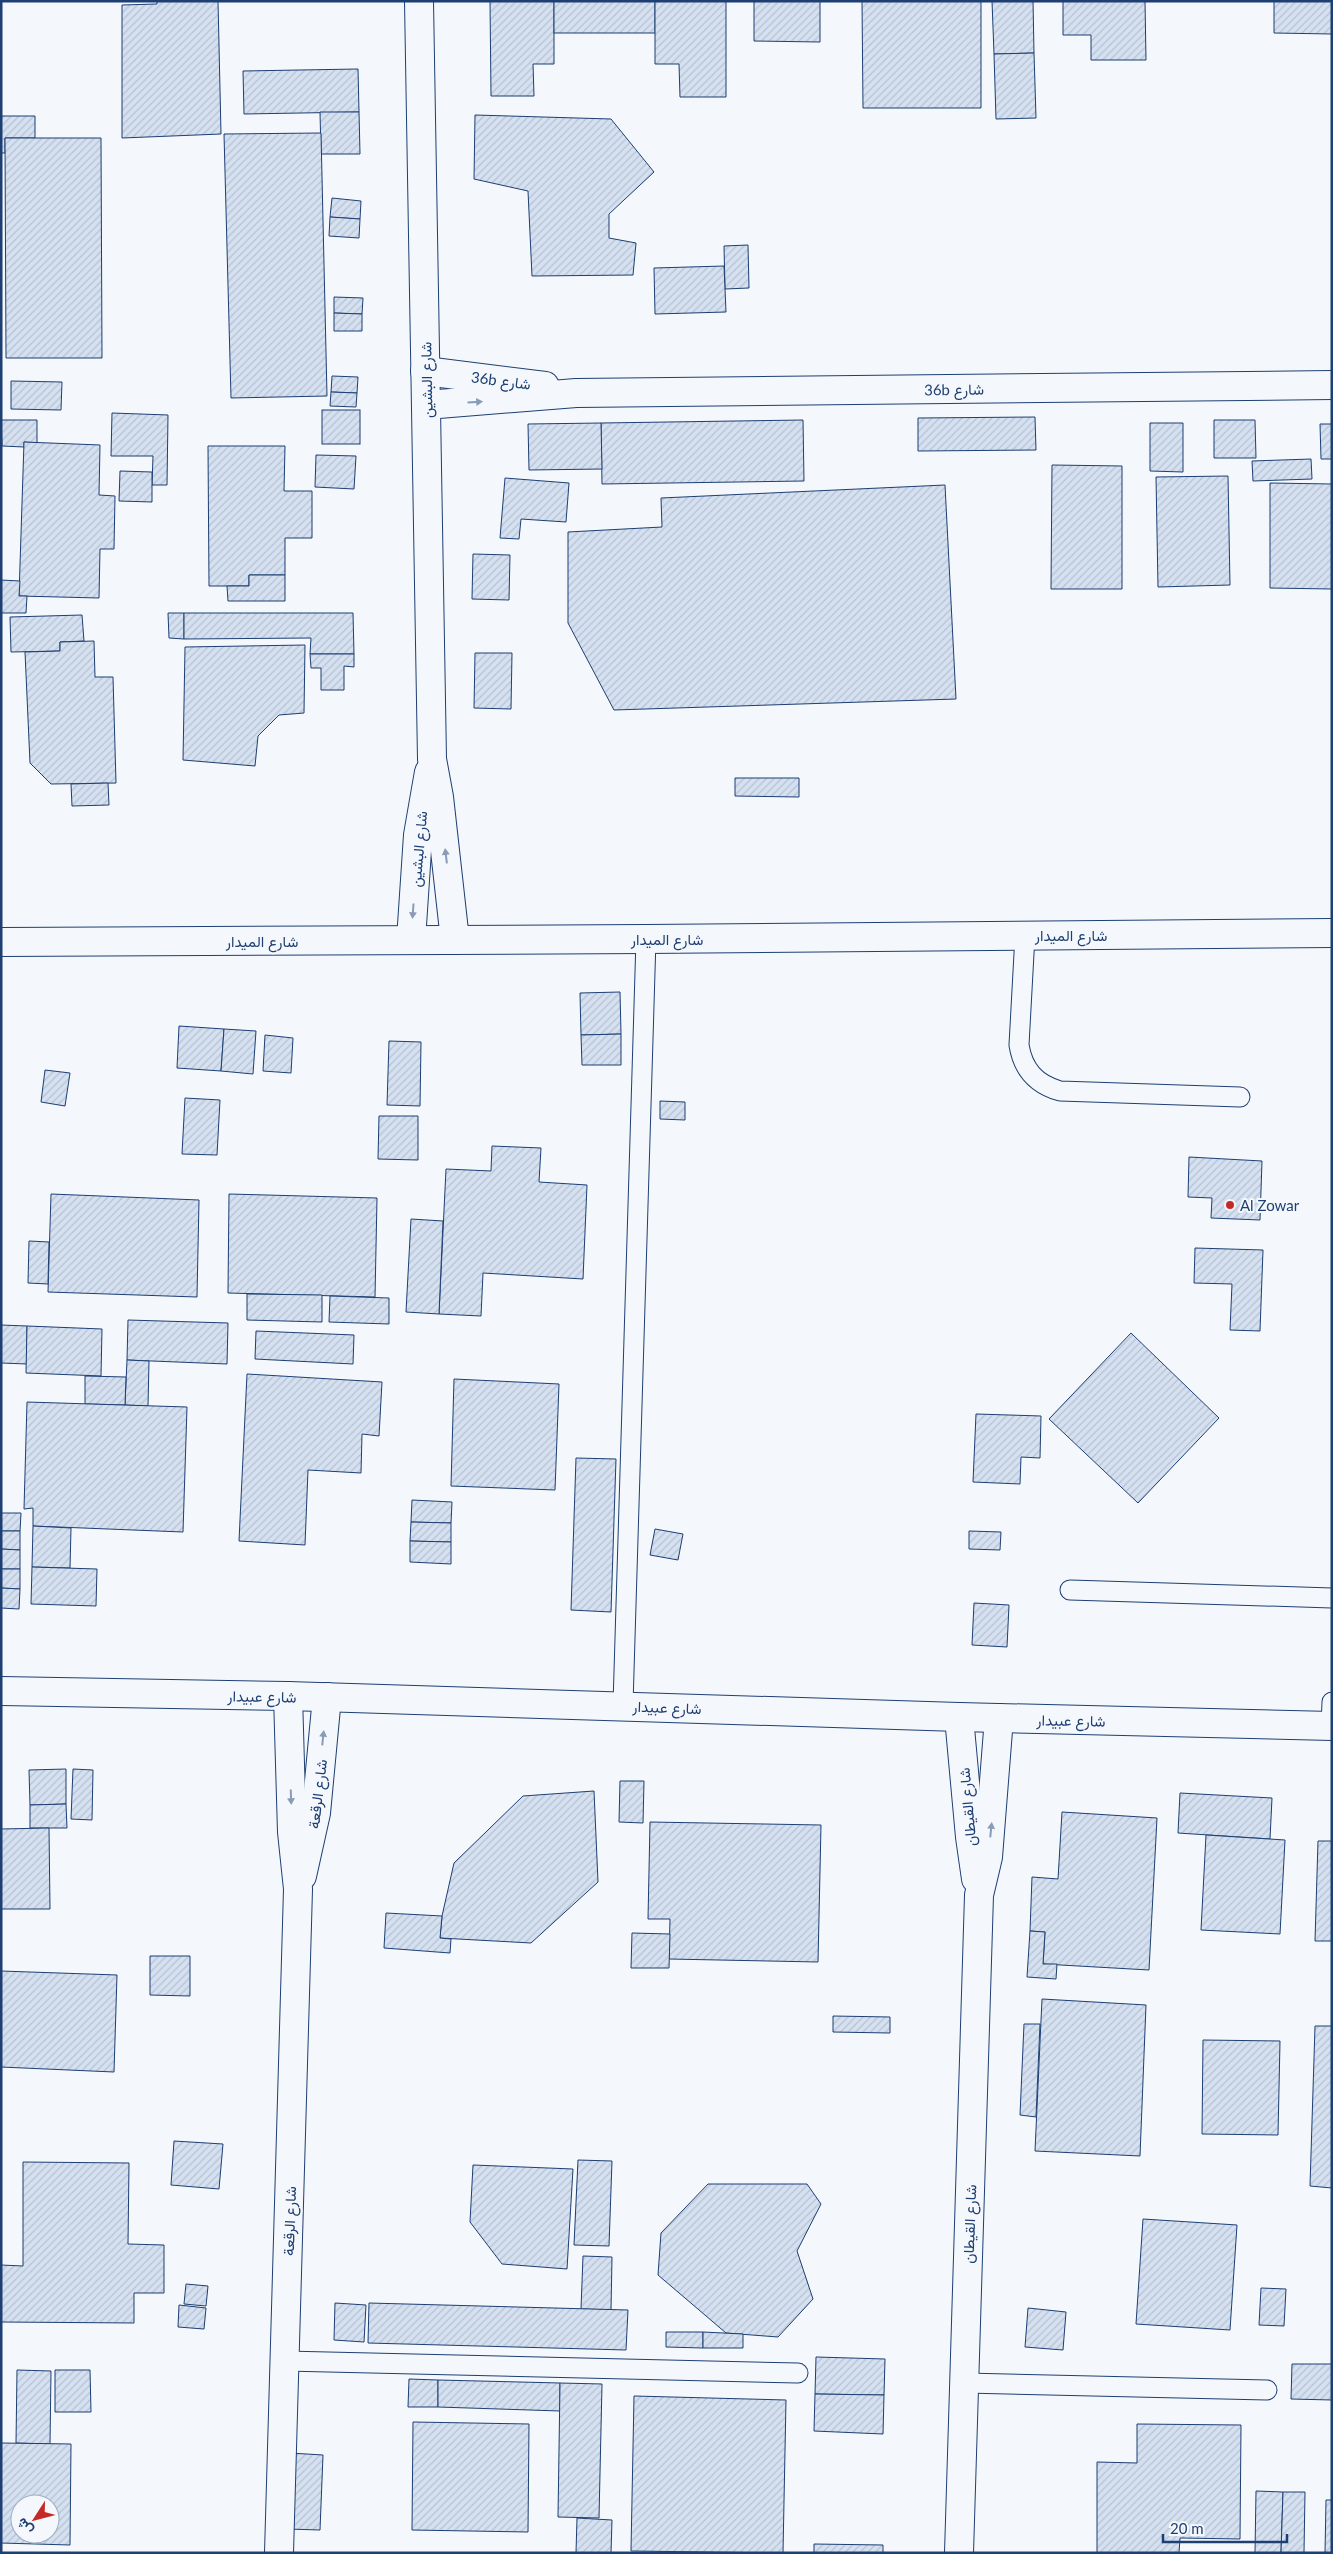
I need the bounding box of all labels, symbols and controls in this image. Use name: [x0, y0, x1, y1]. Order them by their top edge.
street label: شارع البشين: [416, 341, 439, 418]
street label: 36b شارع: [470, 367, 532, 396]
street label: 36b شارع: [924, 379, 984, 402]
one-way arrow: [467, 398, 483, 406]
street label: شارع البشين: [406, 810, 433, 888]
one-way arrow: [442, 848, 450, 864]
one-way arrow: [409, 903, 417, 919]
street label: شارع الميدار: [1034, 926, 1107, 947]
street label: شارع الميدار: [630, 930, 703, 951]
street label: شارع الميدار: [225, 932, 298, 953]
place label: Al Zowar: [1240, 1196, 1300, 1214]
marker: Al Zowar: [1224, 1199, 1236, 1211]
street label: شارع عبيدار: [226, 1686, 297, 1709]
street label: شارع عبيدار: [631, 1697, 702, 1720]
street label: شارع عبيدار: [1035, 1710, 1106, 1733]
one-way arrow: [319, 1730, 327, 1746]
street label: شارع الرقعة: [304, 1758, 333, 1830]
street label: شارع القيطان: [955, 1766, 982, 1847]
one-way arrow: [288, 1790, 296, 1806]
one-way arrow: [987, 1822, 995, 1838]
street label: شارع القيطان: [959, 2184, 982, 2264]
street label: شارع الرقعة: [279, 2186, 302, 2256]
north arrow: [10, 2494, 60, 2544]
scale bar: [1163, 2512, 1287, 2544]
text: ش: [12, 2514, 37, 2539]
text: 20 m: [1170, 2519, 1204, 2537]

